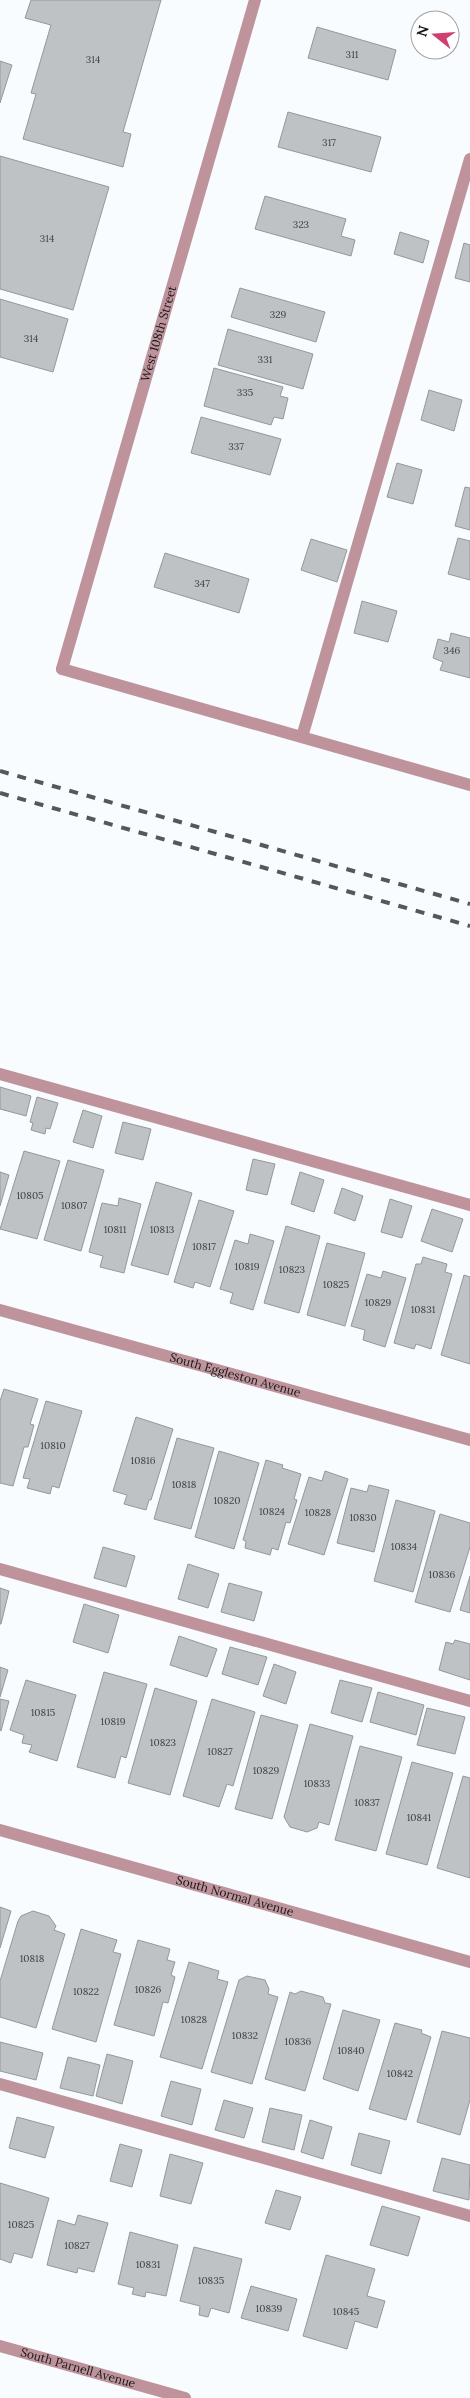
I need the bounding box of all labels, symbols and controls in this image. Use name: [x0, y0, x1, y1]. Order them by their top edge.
north arrow: [410, 10, 460, 60]
text: N: [412, 23, 433, 39]
house number: 311: [346, 48, 359, 61]
house number: 314: [86, 53, 101, 66]
house number: 317: [322, 136, 336, 149]
house number: 323: [293, 218, 310, 231]
house number: 314: [40, 232, 55, 245]
street label: West 108th Street: [137, 284, 179, 383]
house number: 329: [270, 308, 287, 321]
house number: 314: [24, 332, 39, 345]
house number: 331: [258, 353, 273, 366]
house number: 335: [237, 386, 253, 399]
house number: 337: [228, 440, 244, 453]
house number: 347: [194, 577, 210, 590]
house number: 346: [444, 644, 461, 657]
house number: 10805: [16, 1189, 44, 1202]
house number: 10807: [61, 1199, 87, 1212]
house number: 10811: [104, 1223, 127, 1236]
house number: 10813: [150, 1223, 175, 1236]
house number: 10817: [192, 1240, 216, 1253]
house number: 10819: [235, 1260, 260, 1273]
house number: 10823: [279, 1263, 306, 1276]
house number: 10825: [323, 1278, 349, 1291]
house number: 10829: [365, 1296, 392, 1309]
house number: 10831: [411, 1303, 436, 1316]
street label: South Eggleston Avenue: [168, 1349, 303, 1400]
house number: 10810: [40, 1439, 66, 1452]
house number: 10816: [131, 1454, 156, 1467]
house number: 10818: [172, 1478, 197, 1491]
house number: 10820: [213, 1494, 241, 1507]
house number: 10824: [259, 1505, 286, 1518]
house number: 10828: [305, 1506, 332, 1519]
house number: 10830: [349, 1511, 377, 1524]
house number: 10834: [391, 1540, 418, 1553]
house number: 10836: [429, 1568, 456, 1581]
house number: 10815: [31, 1706, 55, 1719]
house number: 10819: [101, 1715, 126, 1728]
house number: 10823: [150, 1736, 177, 1749]
house number: 10827: [207, 1745, 233, 1758]
house number: 10829: [253, 1764, 280, 1777]
house number: 10833: [304, 1777, 331, 1790]
house number: 10837: [354, 1796, 380, 1809]
house number: 10841: [407, 1811, 432, 1824]
street label: South Normal Avenue: [175, 1872, 296, 1919]
house number: 10818: [20, 1952, 45, 1965]
house number: 10826: [135, 1983, 162, 1996]
house number: 10822: [73, 1985, 99, 1998]
house number: 10828: [181, 2013, 208, 2026]
house number: 10832: [232, 2029, 258, 2042]
house number: 10836: [285, 2035, 312, 2048]
house number: 10840: [337, 2044, 365, 2057]
house number: 10842: [387, 2067, 413, 2080]
house number: 10825: [8, 2218, 34, 2231]
house number: 10827: [64, 2239, 90, 2252]
house number: 10831: [136, 2258, 161, 2271]
house number: 10835: [198, 2274, 224, 2287]
house number: 10839: [256, 2302, 283, 2315]
house number: 10845: [333, 2305, 359, 2318]
street label: South Parnell Avenue: [19, 2344, 138, 2391]

